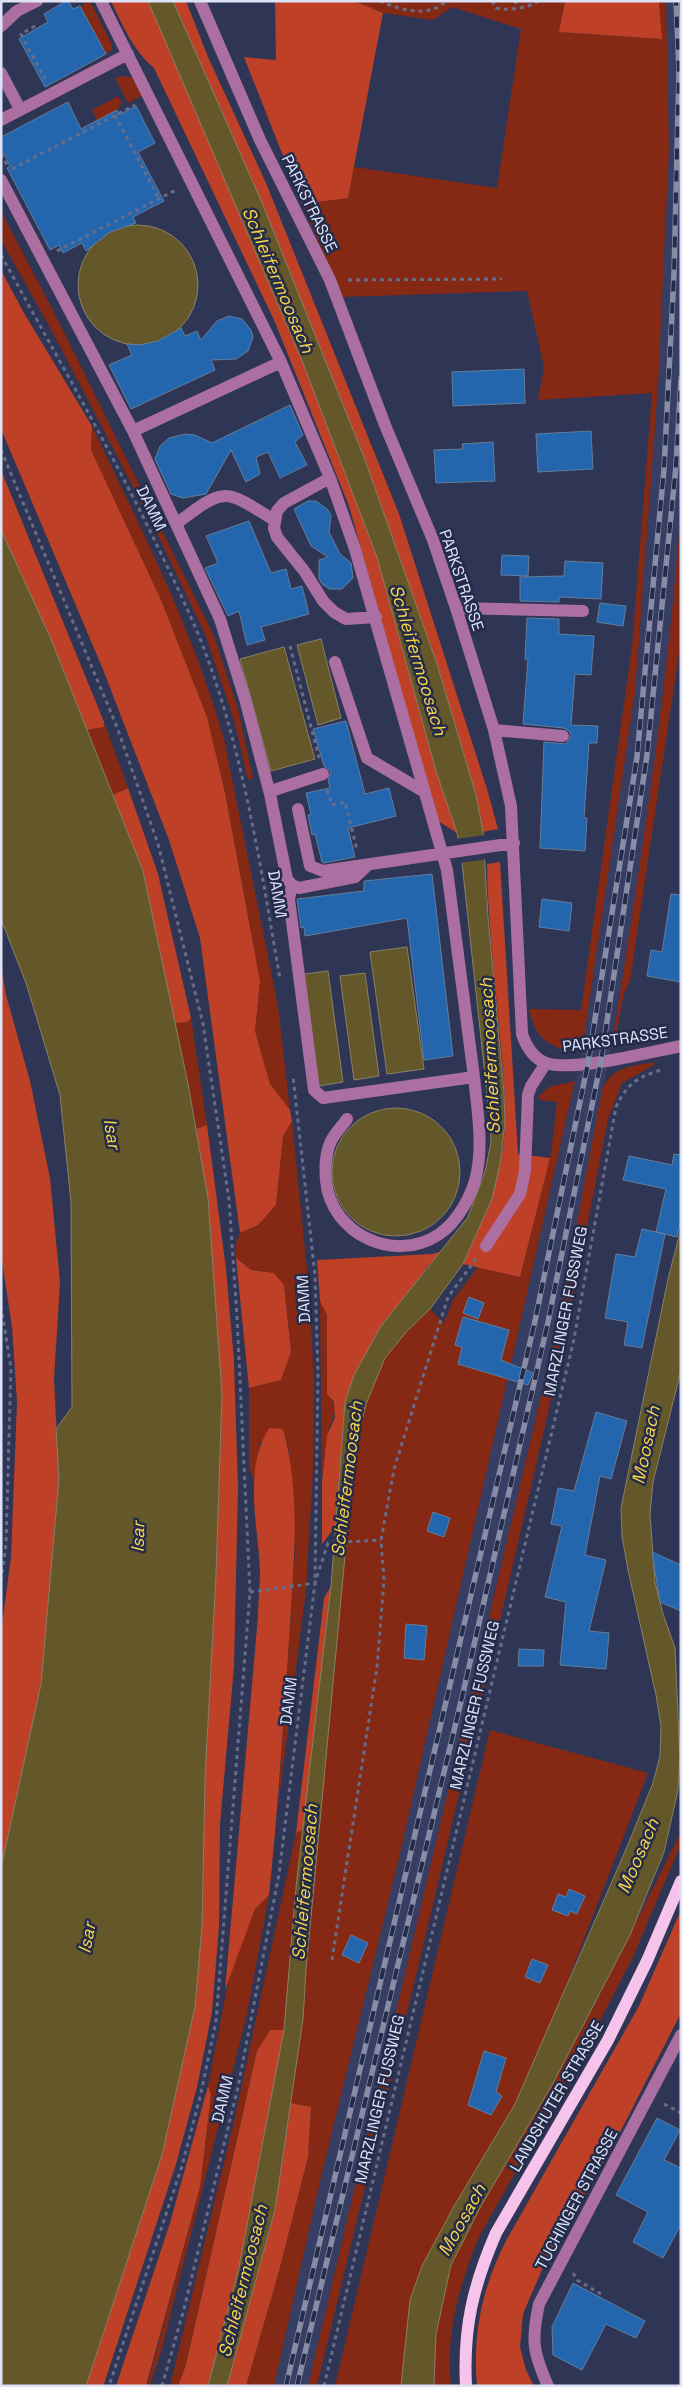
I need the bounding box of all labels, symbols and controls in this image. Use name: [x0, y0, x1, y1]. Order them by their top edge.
street label: PARKSTRASSE: [277, 151, 342, 255]
water label: Schleifermoosach: [237, 203, 320, 357]
street label: DAMM: [132, 482, 172, 534]
street label: PARKSTRASSE: [434, 527, 489, 634]
water label: Schleifermoosach: [385, 582, 453, 739]
street label: DAMM: [263, 869, 292, 920]
water label: Schleifermoosach: [474, 976, 505, 1135]
street label: PARKSTRASSE: [561, 1022, 669, 1057]
water label: Isar: [98, 1117, 127, 1153]
street label: MARZLINGER FUSSWEG: [539, 1224, 592, 1398]
street label: DAMM: [292, 1274, 315, 1324]
water label: Schleifermoosach: [326, 1399, 368, 1558]
water label: Moosach: [626, 1403, 665, 1486]
water label: Isar: [126, 1519, 149, 1553]
street label: MARZLINGER FUSSWEG: [445, 1619, 504, 1792]
street label: DAMM: [275, 1676, 302, 1726]
water label: Schleifermoosach: [286, 1802, 323, 1961]
water label: Moosach: [611, 1814, 664, 1897]
water label: Isar: [72, 1918, 101, 1955]
street label: MARZLINGER FUSSWEG: [350, 2013, 409, 2186]
street label: LANDSHUTER STRASSE: [505, 2017, 608, 2176]
street label: DAMM: [207, 2073, 238, 2125]
street label: TUCHINGER STRASSE: [530, 2125, 622, 2273]
water label: Moosach: [432, 2179, 491, 2260]
water label: Schleifermoosach: [212, 2201, 273, 2360]

